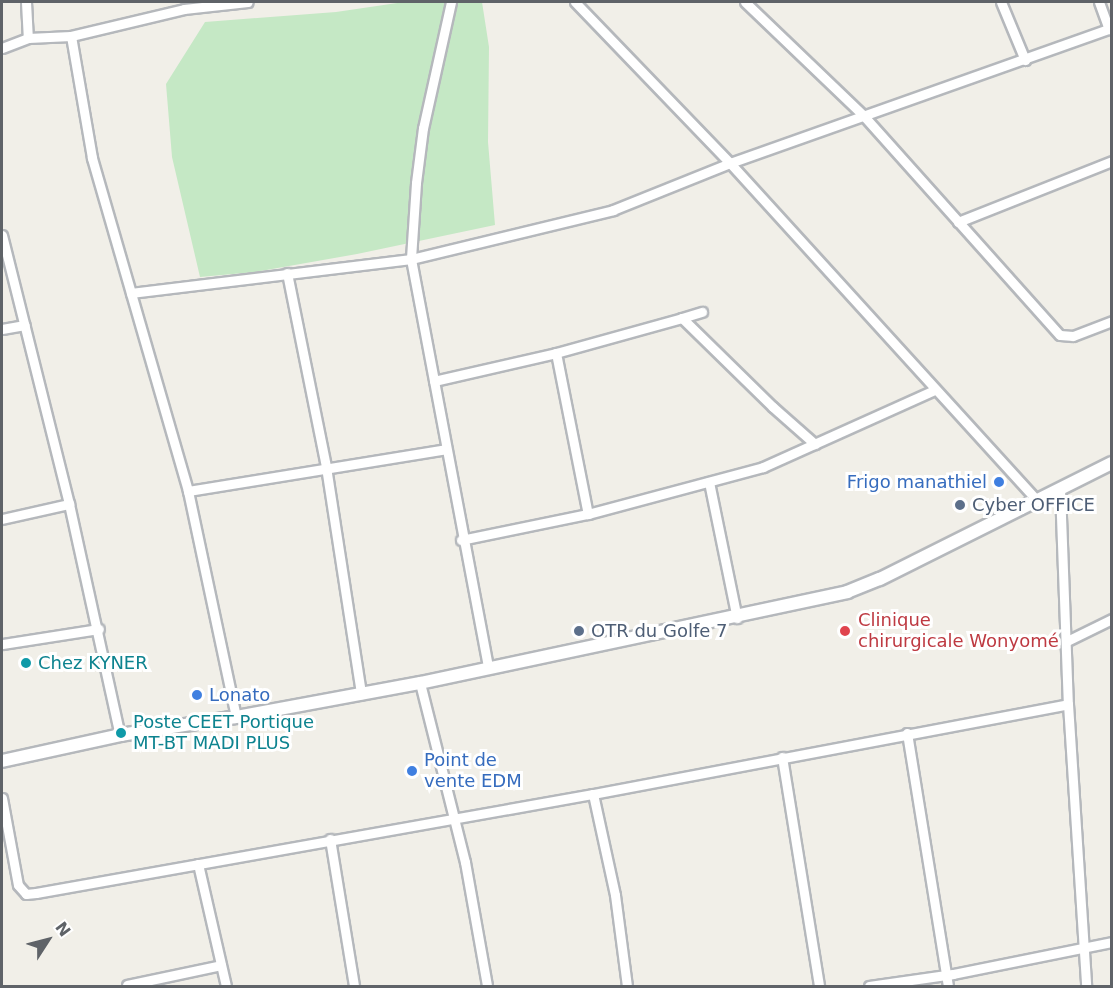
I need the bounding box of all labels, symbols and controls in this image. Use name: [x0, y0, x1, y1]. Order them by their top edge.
place label: Frigo manathiel: [847, 471, 987, 493]
marker: Frigo manathiel: [992, 475, 1006, 489]
place label: Cyber OFFICE: [972, 494, 1095, 516]
marker: Cyber OFFICE: [953, 498, 967, 512]
place label: Clinique chirurgicale Wonyomé: [858, 610, 1059, 652]
place label: OTR du Golfe 7: [591, 620, 727, 642]
marker: Clinique chirurgicale Wonyomé: [836, 622, 854, 640]
marker: OTR du Golfe 7: [572, 624, 586, 638]
place label: Chez KYNER: [38, 652, 148, 674]
marker: Chez KYNER: [19, 656, 33, 670]
place label: Lonato: [209, 684, 270, 706]
marker: Lonato: [190, 688, 204, 702]
place label: Poste CEET Portique MT-BT MADI PLUS: [133, 712, 314, 754]
marker: Poste CEET Portique MT-BT MADI PLUS: [114, 726, 128, 740]
place label: Point de vente EDM: [424, 750, 522, 792]
marker: Point de vente EDM: [405, 764, 419, 778]
north arrow: [18, 910, 78, 970]
text: N: [51, 918, 75, 940]

